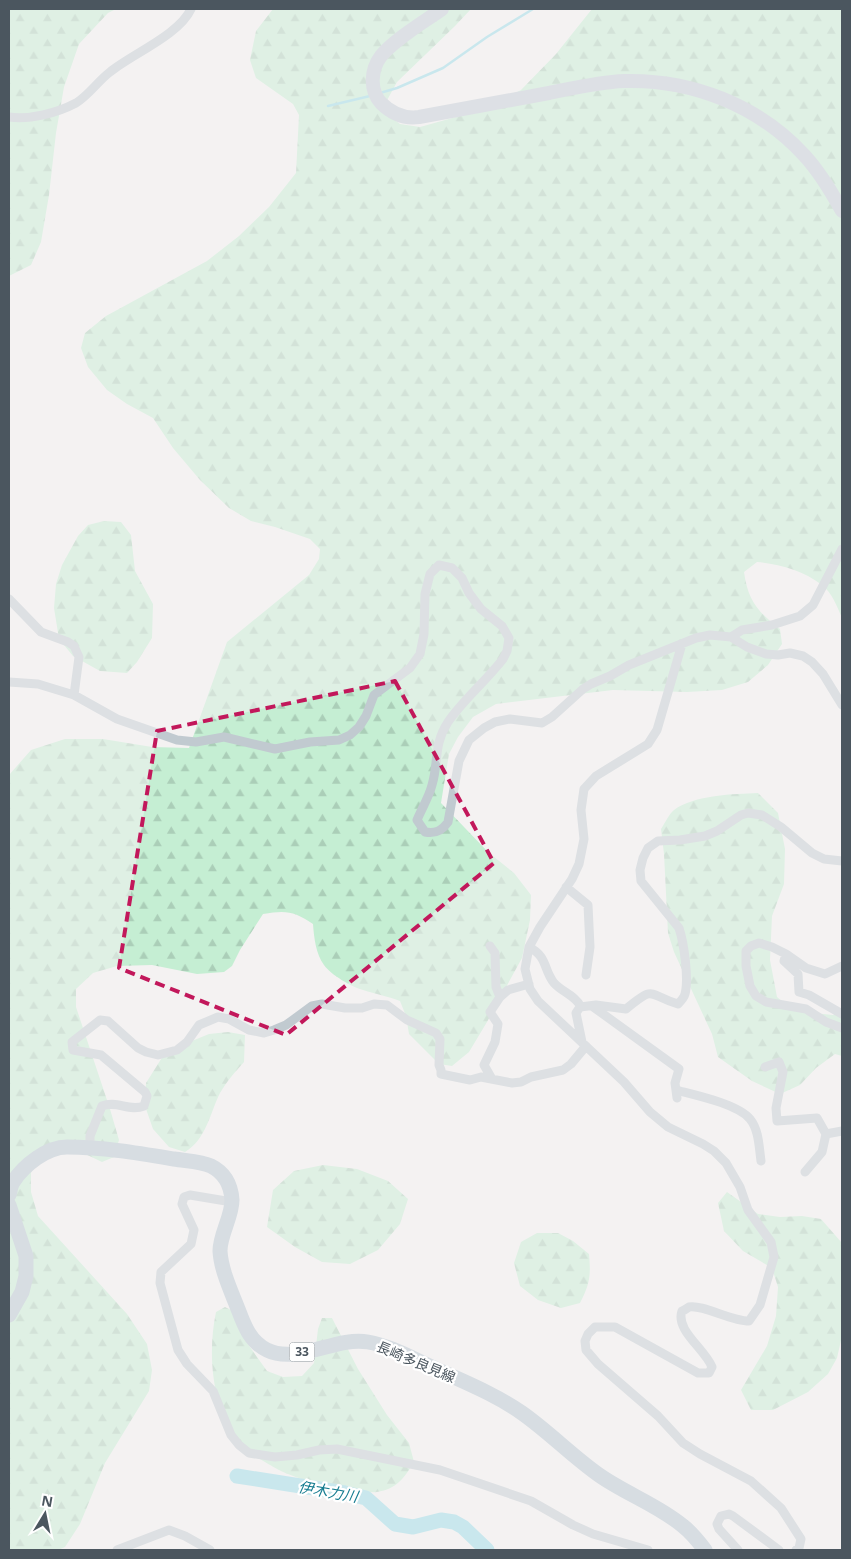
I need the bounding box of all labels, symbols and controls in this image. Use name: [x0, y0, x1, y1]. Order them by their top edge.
street label: 長崎多良見線: [374, 1336, 459, 1387]
road number: 33: [290, 1342, 314, 1361]
water label: 伊木力川: [297, 1476, 361, 1506]
north arrow: [20, 1489, 70, 1539]
text: N: [40, 1490, 55, 1511]

